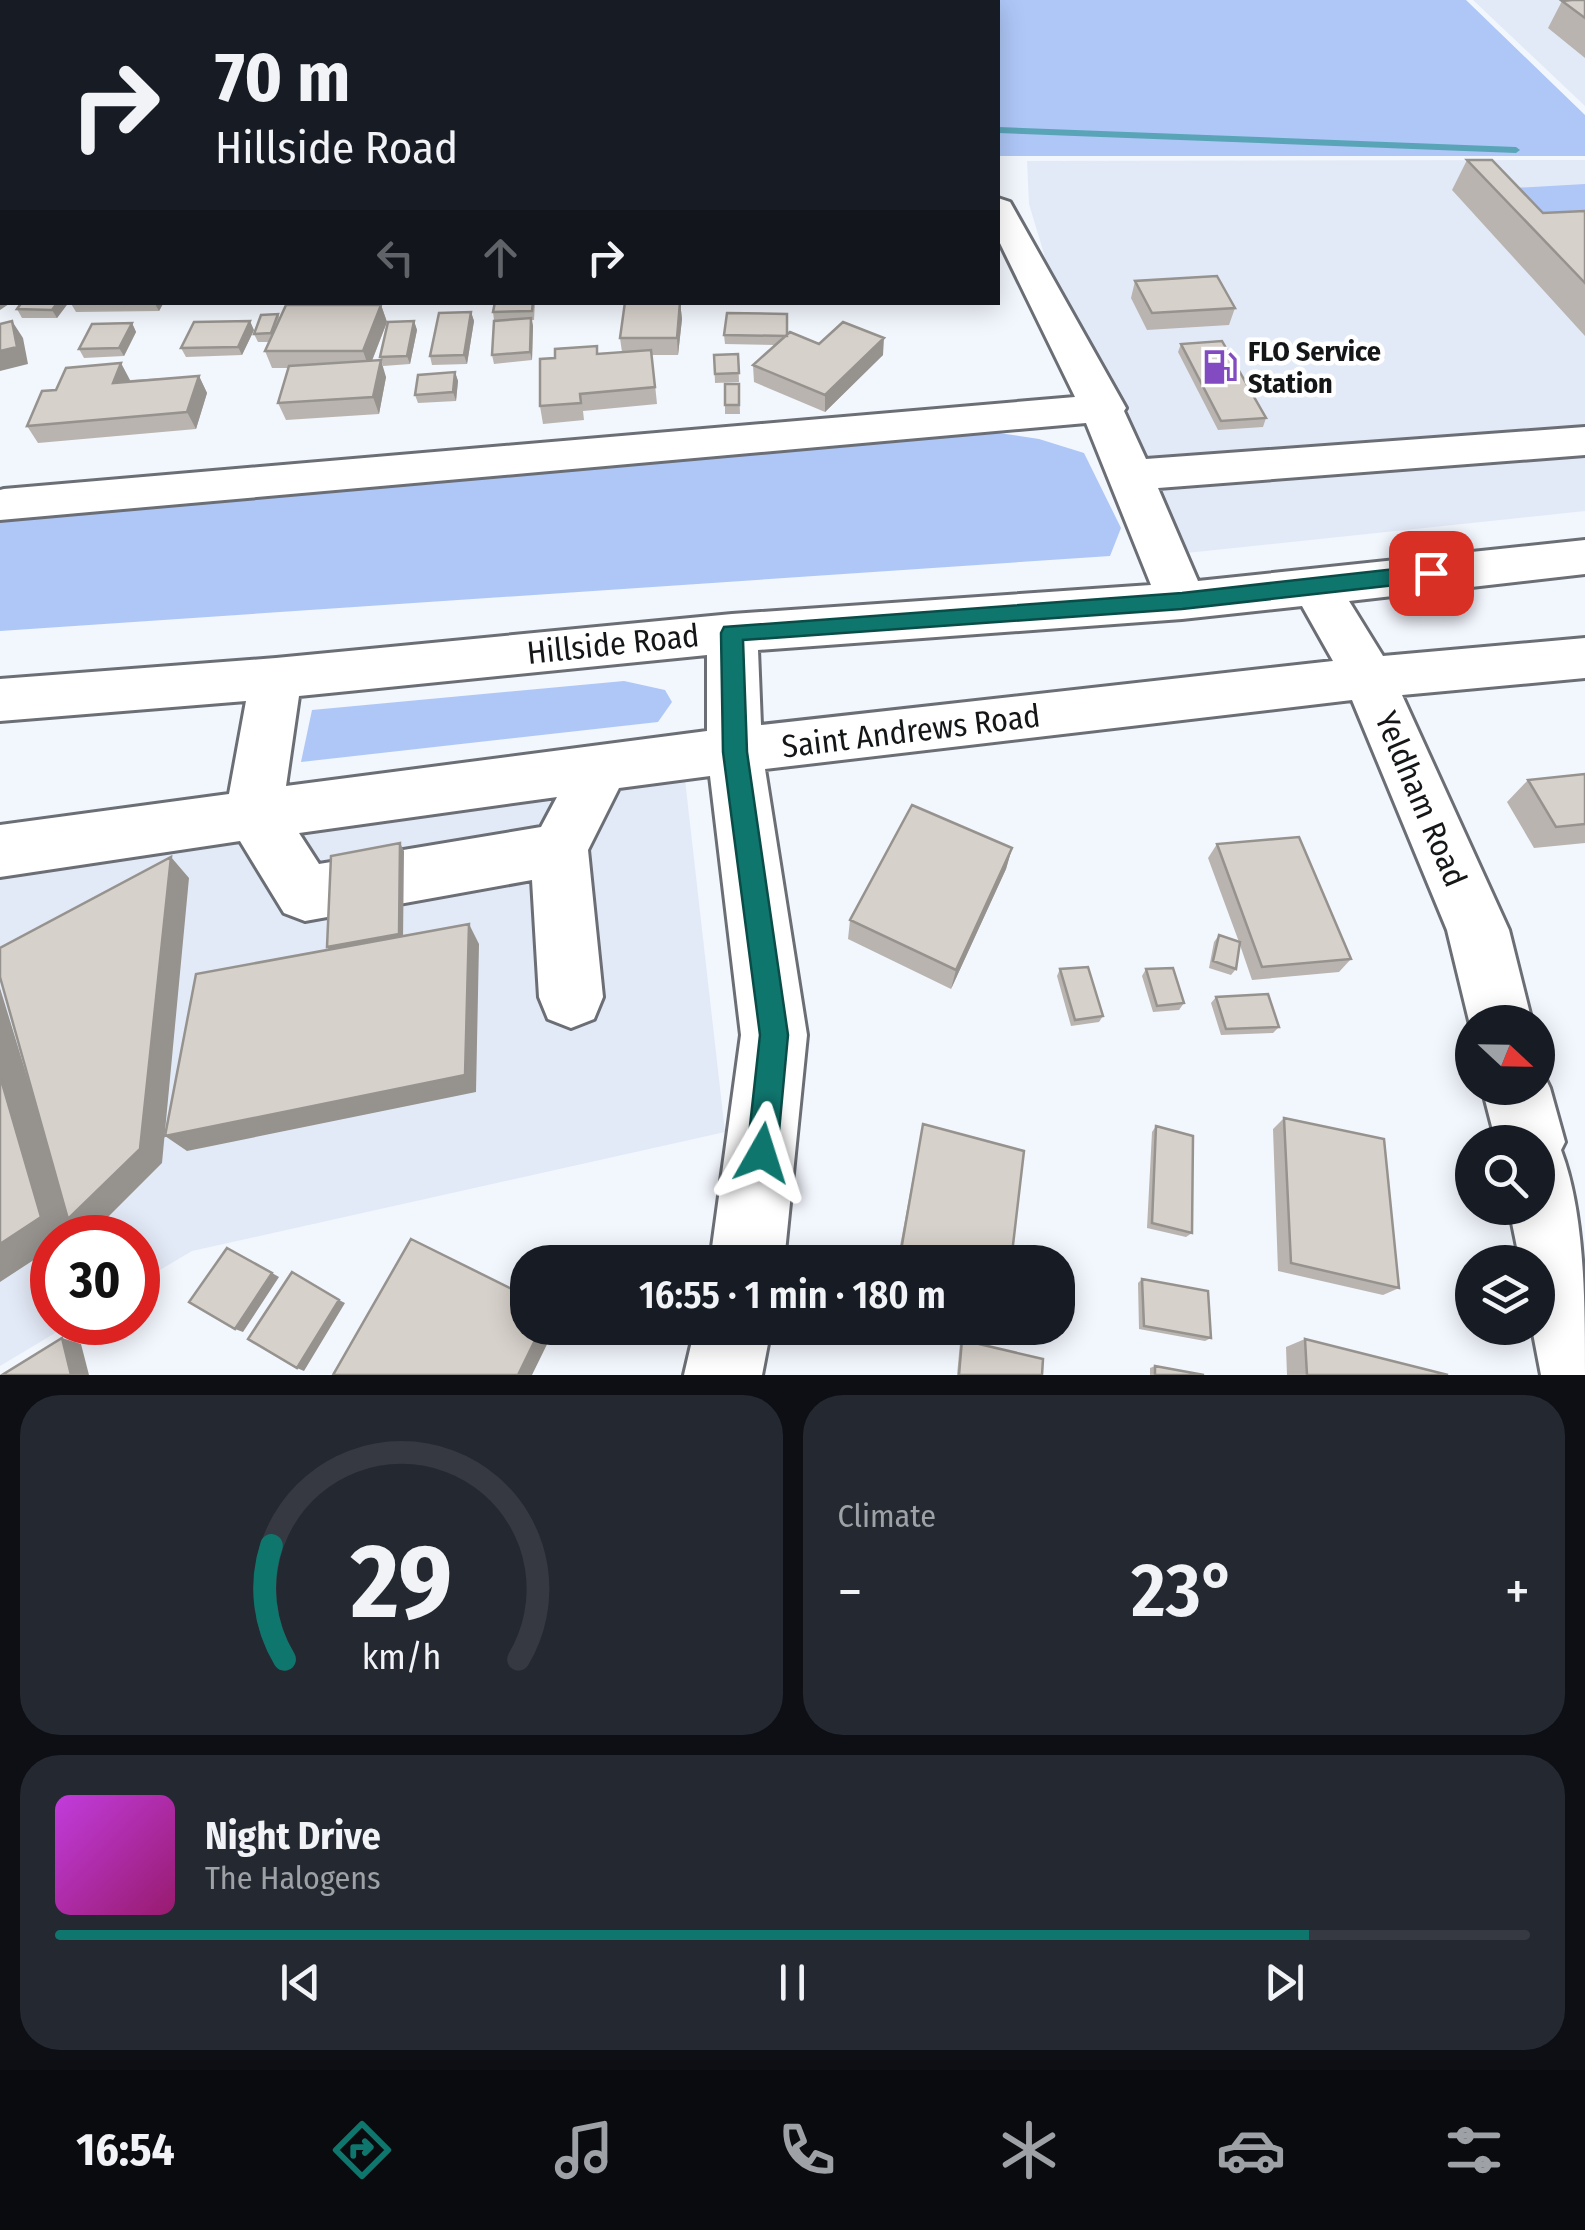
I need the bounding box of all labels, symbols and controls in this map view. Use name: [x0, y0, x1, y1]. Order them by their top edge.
text: 70 m: [215, 36, 350, 120]
icon: right: [50, 40, 180, 170]
text: Hillside Road: [215, 121, 458, 175]
icon: left: [368, 230, 423, 285]
icon: ahead: [473, 230, 528, 285]
icon: right: [578, 230, 633, 285]
place label: FLO Service Station: [1248, 335, 1381, 400]
fuel station icon: FLO Service Station: [1201, 348, 1239, 386]
pin: [1389, 531, 1474, 616]
icon: arrive: [1404, 546, 1459, 601]
street label: Hillside Road: [525, 616, 701, 672]
street label: Saint Andrews Road: [780, 696, 1042, 766]
street label: Yeldham Road: [1367, 706, 1475, 892]
north arrow: [1455, 1005, 1555, 1105]
map controls: [1455, 1005, 1555, 1345]
position arrow: [710, 1101, 814, 1205]
button: search: [1455, 1125, 1555, 1225]
speed limit sign: 30: [30, 1215, 160, 1345]
button: layers: [1455, 1245, 1555, 1345]
text: 16:55 · 1 min · 180 m: [639, 1272, 946, 1318]
text: Climate: [838, 1497, 936, 1535]
text: 29: [350, 1520, 452, 1645]
text: 23°: [1131, 1546, 1236, 1636]
text: −: [838, 1559, 862, 1625]
text: +: [1505, 1559, 1530, 1625]
text: km/h: [361, 1636, 441, 1678]
text: Night Drive: [205, 1813, 381, 1859]
text: The Halogens: [205, 1859, 381, 1897]
icon: previous: [273, 1955, 328, 2010]
icon: pause: [765, 1955, 820, 2010]
icon: next: [1257, 1955, 1312, 2010]
icon: directions: [327, 2115, 397, 2185]
icon: music: [549, 2115, 619, 2185]
icon: phone: [772, 2115, 842, 2185]
icon: climate: [994, 2115, 1064, 2185]
icon: car: [1216, 2115, 1286, 2185]
icon: filters: [1439, 2115, 1509, 2185]
text: 16:54: [76, 2123, 175, 2177]

